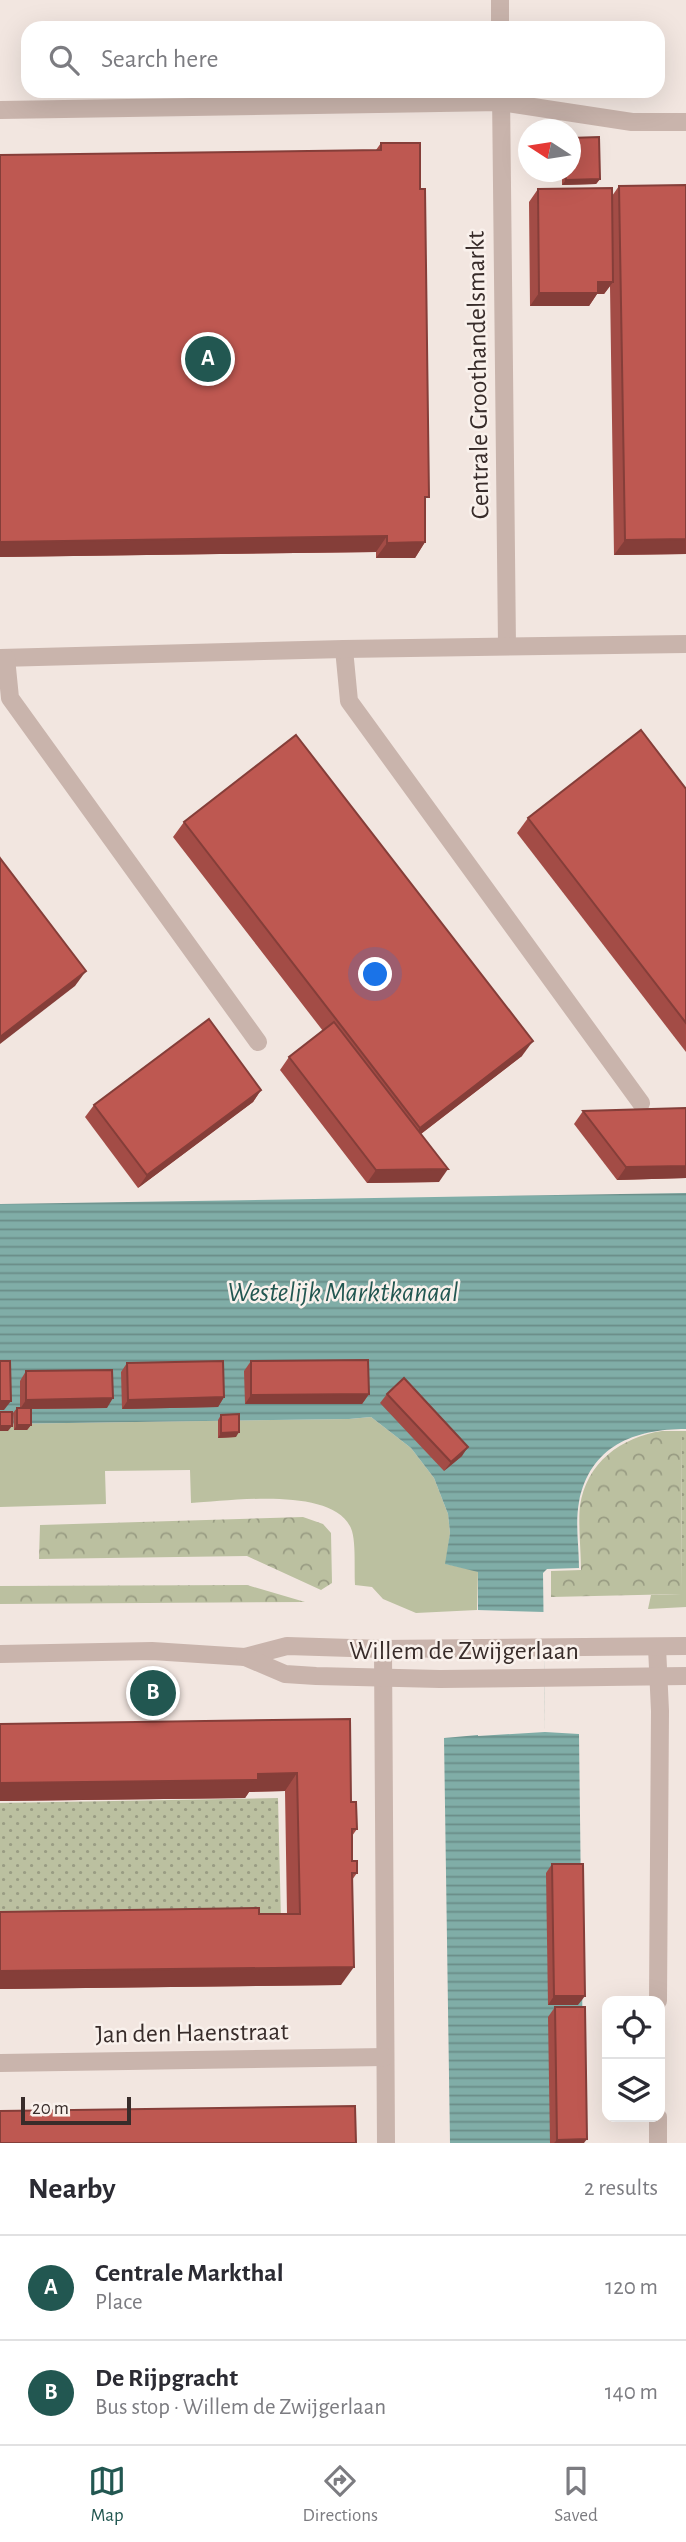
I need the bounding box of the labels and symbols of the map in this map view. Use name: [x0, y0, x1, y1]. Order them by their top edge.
north arrow: [518, 119, 581, 182]
street label: Centrale Groothandelsmarkt: [462, 231, 494, 519]
pin: A: [185, 333, 231, 385]
your location: [358, 957, 392, 991]
water label: Westelijk Marktkanaal: [227, 1279, 459, 1307]
street label: Willem de Zwijgerlaan: [349, 1638, 579, 1664]
pin: B: [130, 1667, 176, 1719]
street label: Jan den Haenstraat: [95, 2018, 289, 2048]
scale bar: [21, 2094, 131, 2126]

